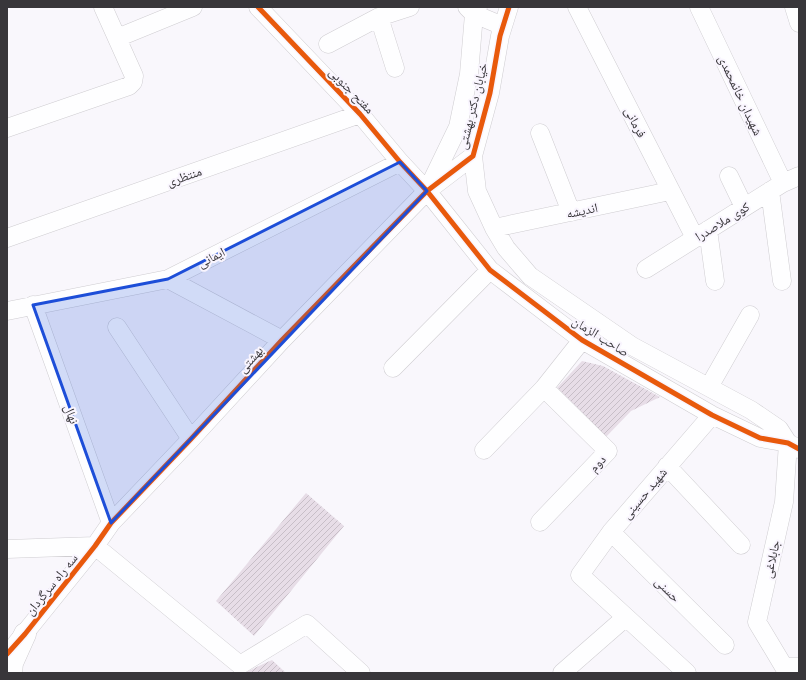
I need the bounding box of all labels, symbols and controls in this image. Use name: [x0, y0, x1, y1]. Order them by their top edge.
street label: شهیدان خانمحمدی: [714, 52, 767, 138]
street label: خیابان دکتر بهشتی: [453, 61, 491, 151]
street label: مفتح جنوبی: [325, 63, 378, 118]
street label: فرمانی: [621, 104, 650, 141]
street label: منتظری: [164, 163, 204, 190]
street label: کوی ملاصدرا: [692, 198, 753, 245]
street label: اندیشه: [565, 199, 599, 221]
street label: ایمانی: [195, 243, 228, 272]
street label: صاحب الزمان: [569, 312, 632, 361]
street label: بهشتی: [234, 342, 267, 376]
street label: نهال: [60, 402, 83, 426]
street label: دوم: [585, 451, 610, 476]
street label: شهید حسینی: [618, 464, 671, 523]
street label: جابلاغی: [759, 538, 784, 580]
street label: سه راه سرگردان: [21, 550, 82, 619]
street label: حسنی: [651, 573, 684, 606]

